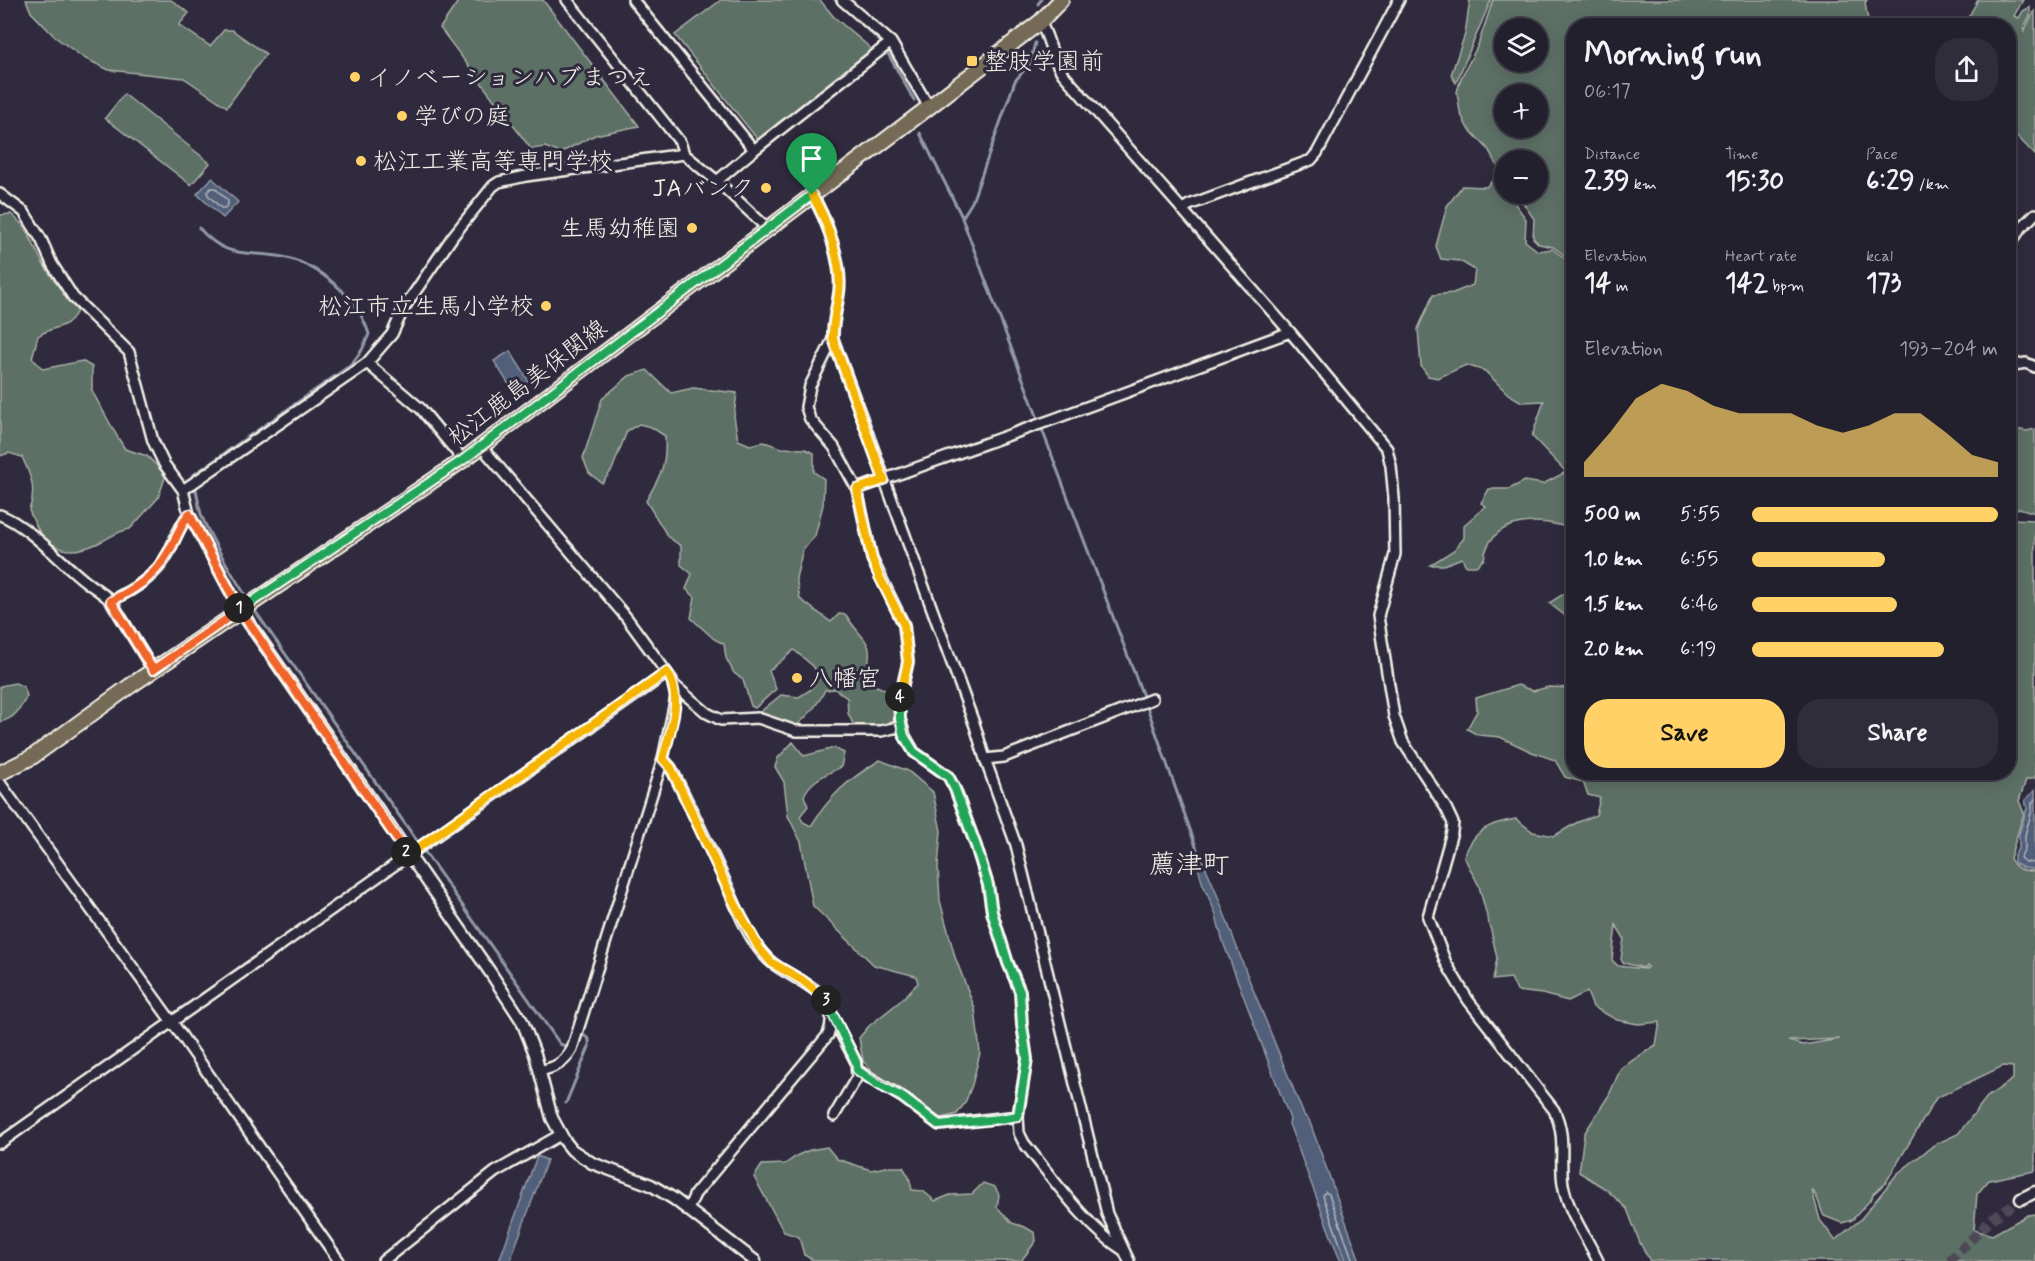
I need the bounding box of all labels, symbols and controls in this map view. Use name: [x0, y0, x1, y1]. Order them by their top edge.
map controls: [1494, 18, 1548, 204]
button: layers: [1494, 18, 1548, 72]
text: Morning run: [1584, 33, 1762, 77]
button: share: [1935, 38, 1998, 101]
place label: 整肢学園前: [984, 47, 1104, 78]
marker: 整肢学園前: [965, 54, 979, 68]
place label: イノベーションハブまつえ: [367, 63, 654, 94]
marker: イノベーションハブまつえ: [348, 70, 362, 84]
text: 06:17: [1584, 78, 1631, 105]
button: +: [1494, 84, 1548, 138]
place label: 学びの庭: [414, 102, 510, 133]
marker: 学びの庭: [395, 109, 409, 123]
pin: [786, 133, 837, 195]
icon: arrive: [795, 142, 828, 175]
text: Distance: [1584, 144, 1640, 165]
text: Time: [1725, 144, 1759, 165]
text: Pace: [1866, 144, 1898, 165]
place label: 松江工業高等専門学校: [373, 147, 613, 178]
button: −: [1494, 150, 1548, 204]
marker: 松江工業高等専門学校: [354, 154, 368, 168]
text: 2.39: [1584, 165, 1629, 199]
text: 15:30: [1725, 165, 1784, 199]
text: 6:29: [1866, 165, 1915, 199]
place label: JAバンク: [652, 174, 754, 205]
text: km: [1629, 174, 1657, 195]
text: /km: [1915, 174, 1949, 195]
marker: JAバンク: [759, 181, 773, 195]
place label: 生馬幼稚園: [560, 214, 680, 245]
marker: 生馬幼稚園: [685, 221, 699, 235]
text: Elevation: [1584, 246, 1647, 267]
text: Heart rate: [1725, 246, 1797, 267]
text: kcal: [1866, 246, 1893, 267]
text: 14: [1584, 267, 1611, 301]
text: 142: [1725, 267, 1768, 301]
text: 173: [1866, 267, 1901, 301]
text: m: [1611, 276, 1628, 297]
text: bpm: [1768, 276, 1804, 297]
place label: 松江市立生馬小学校: [318, 292, 534, 323]
marker: 松江市立生馬小学校: [539, 299, 553, 313]
street label: 松江鹿島美保関線: [442, 313, 614, 453]
text: Elevation: [1584, 336, 1663, 363]
text: 193–204 m: [1899, 336, 1998, 363]
text: 500 m: [1584, 501, 1641, 528]
text: 5:55: [1680, 501, 1720, 528]
text: 1.0 km: [1584, 546, 1643, 573]
text: 6:55: [1680, 546, 1718, 573]
text: 1.5 km: [1584, 591, 1644, 618]
text: 6:46: [1680, 591, 1718, 618]
pin: 1: [224, 593, 254, 623]
text: 1: [235, 597, 243, 618]
text: 2.0 km: [1584, 636, 1644, 663]
text: 6:19: [1680, 636, 1716, 663]
place label: 八幡宮: [809, 664, 881, 695]
marker: 八幡宮: [790, 671, 804, 685]
pin: 4: [885, 682, 915, 712]
text: 4: [895, 686, 905, 707]
button: Save: [1584, 699, 1785, 768]
button: Share: [1797, 699, 1998, 768]
pin: 2: [391, 837, 421, 867]
text: 2: [402, 841, 410, 862]
district label: 薦津町: [1149, 848, 1230, 883]
pin: 3: [811, 985, 841, 1015]
text: 3: [822, 989, 830, 1010]

